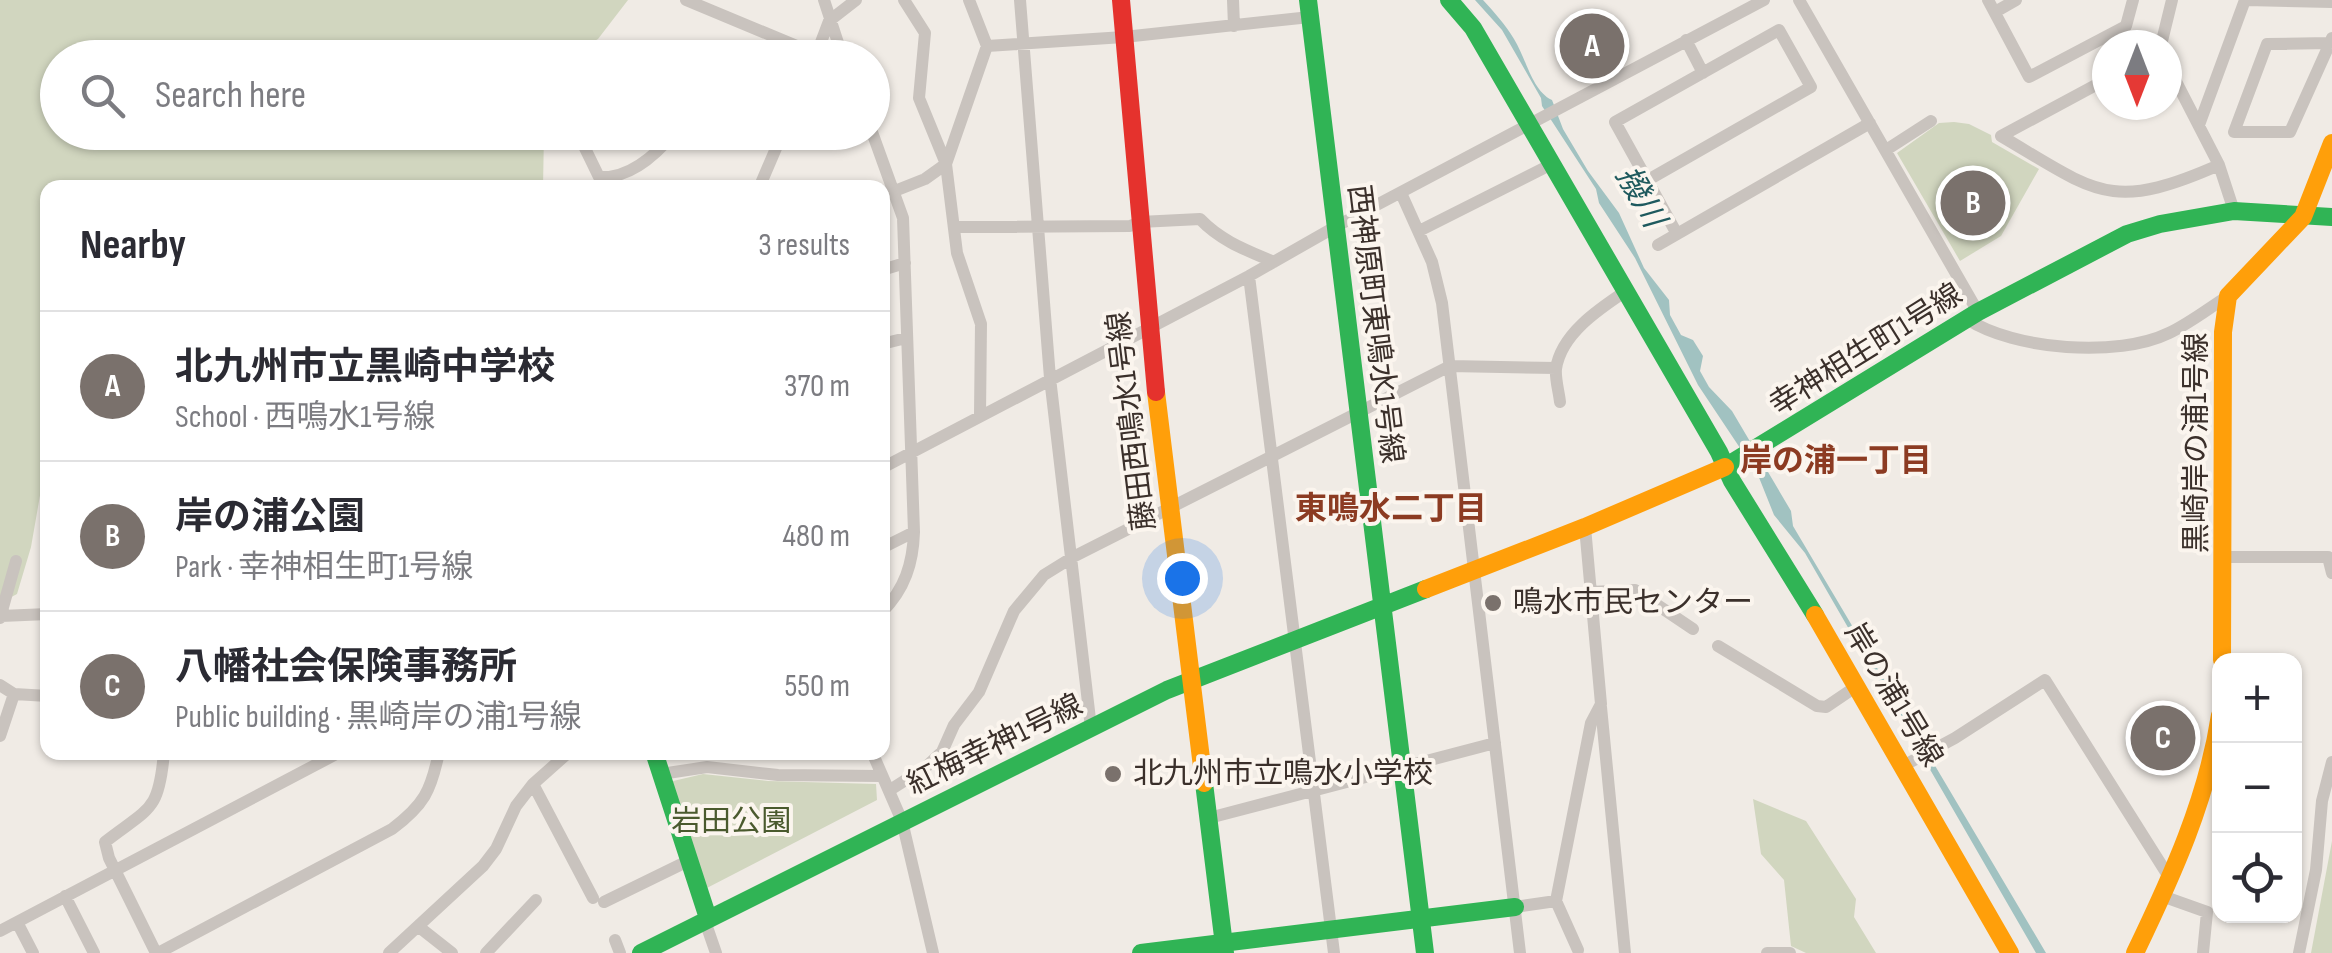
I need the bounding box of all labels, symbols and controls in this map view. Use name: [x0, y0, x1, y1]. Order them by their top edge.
pin: A: [1560, 8, 1624, 84]
north arrow: [2092, 30, 2182, 120]
search box: [40, 40, 890, 150]
icon: search: [75, 68, 130, 123]
text: Search here: [155, 73, 306, 118]
water label: 撥川: [1607, 160, 1674, 237]
pin: B: [1940, 166, 2006, 240]
street label: 西神原町東鳴水1号線: [1340, 183, 1410, 465]
text: Nearby: [80, 220, 186, 271]
text: 3 results: [758, 226, 850, 265]
street label: 幸神相生町1号線: [1763, 276, 1969, 424]
street label: 藤田西鳴水1号線: [1101, 309, 1163, 533]
street label: 黒崎岸の浦1号線: [2179, 333, 2215, 553]
text: 北九州市立黒崎中学校: [175, 345, 555, 390]
text: A: [105, 367, 120, 406]
text: 370 m: [784, 367, 850, 406]
text: School · 西鳴水1号線: [175, 398, 435, 437]
district label: 岸の浦一丁目: [1740, 442, 1932, 481]
district label: 東鳴水二丁目: [1295, 490, 1487, 529]
text: 岸の浦公園: [175, 495, 365, 540]
text: B: [105, 517, 120, 556]
text: 480 m: [783, 517, 850, 556]
text: Park · 幸神相生町1号線: [175, 548, 474, 587]
your location: [1157, 553, 1208, 604]
place label: 鳴水市民センター: [1513, 585, 1753, 621]
marker: 鳴水市民センター: [1482, 592, 1504, 614]
street label: 岸の浦1号線: [1836, 617, 1950, 773]
text: 八幡社会保険事務所: [175, 645, 517, 690]
map controls: [2212, 653, 2302, 923]
button: +: [2212, 653, 2302, 743]
text: C: [104, 667, 121, 706]
text: 550 m: [784, 667, 850, 706]
street label: 紅梅幸神1号線: [901, 687, 1089, 803]
text: Public building · 黒崎岸の浦1号線: [175, 698, 582, 737]
pin: C: [2130, 700, 2196, 776]
button: −: [2212, 743, 2302, 833]
place label: 北九州市立鳴水小学校: [1133, 756, 1433, 792]
marker: 北九州市立鳴水小学校: [1102, 763, 1124, 785]
park label: 岩田公園: [671, 804, 791, 840]
button: locate: [2212, 833, 2302, 923]

